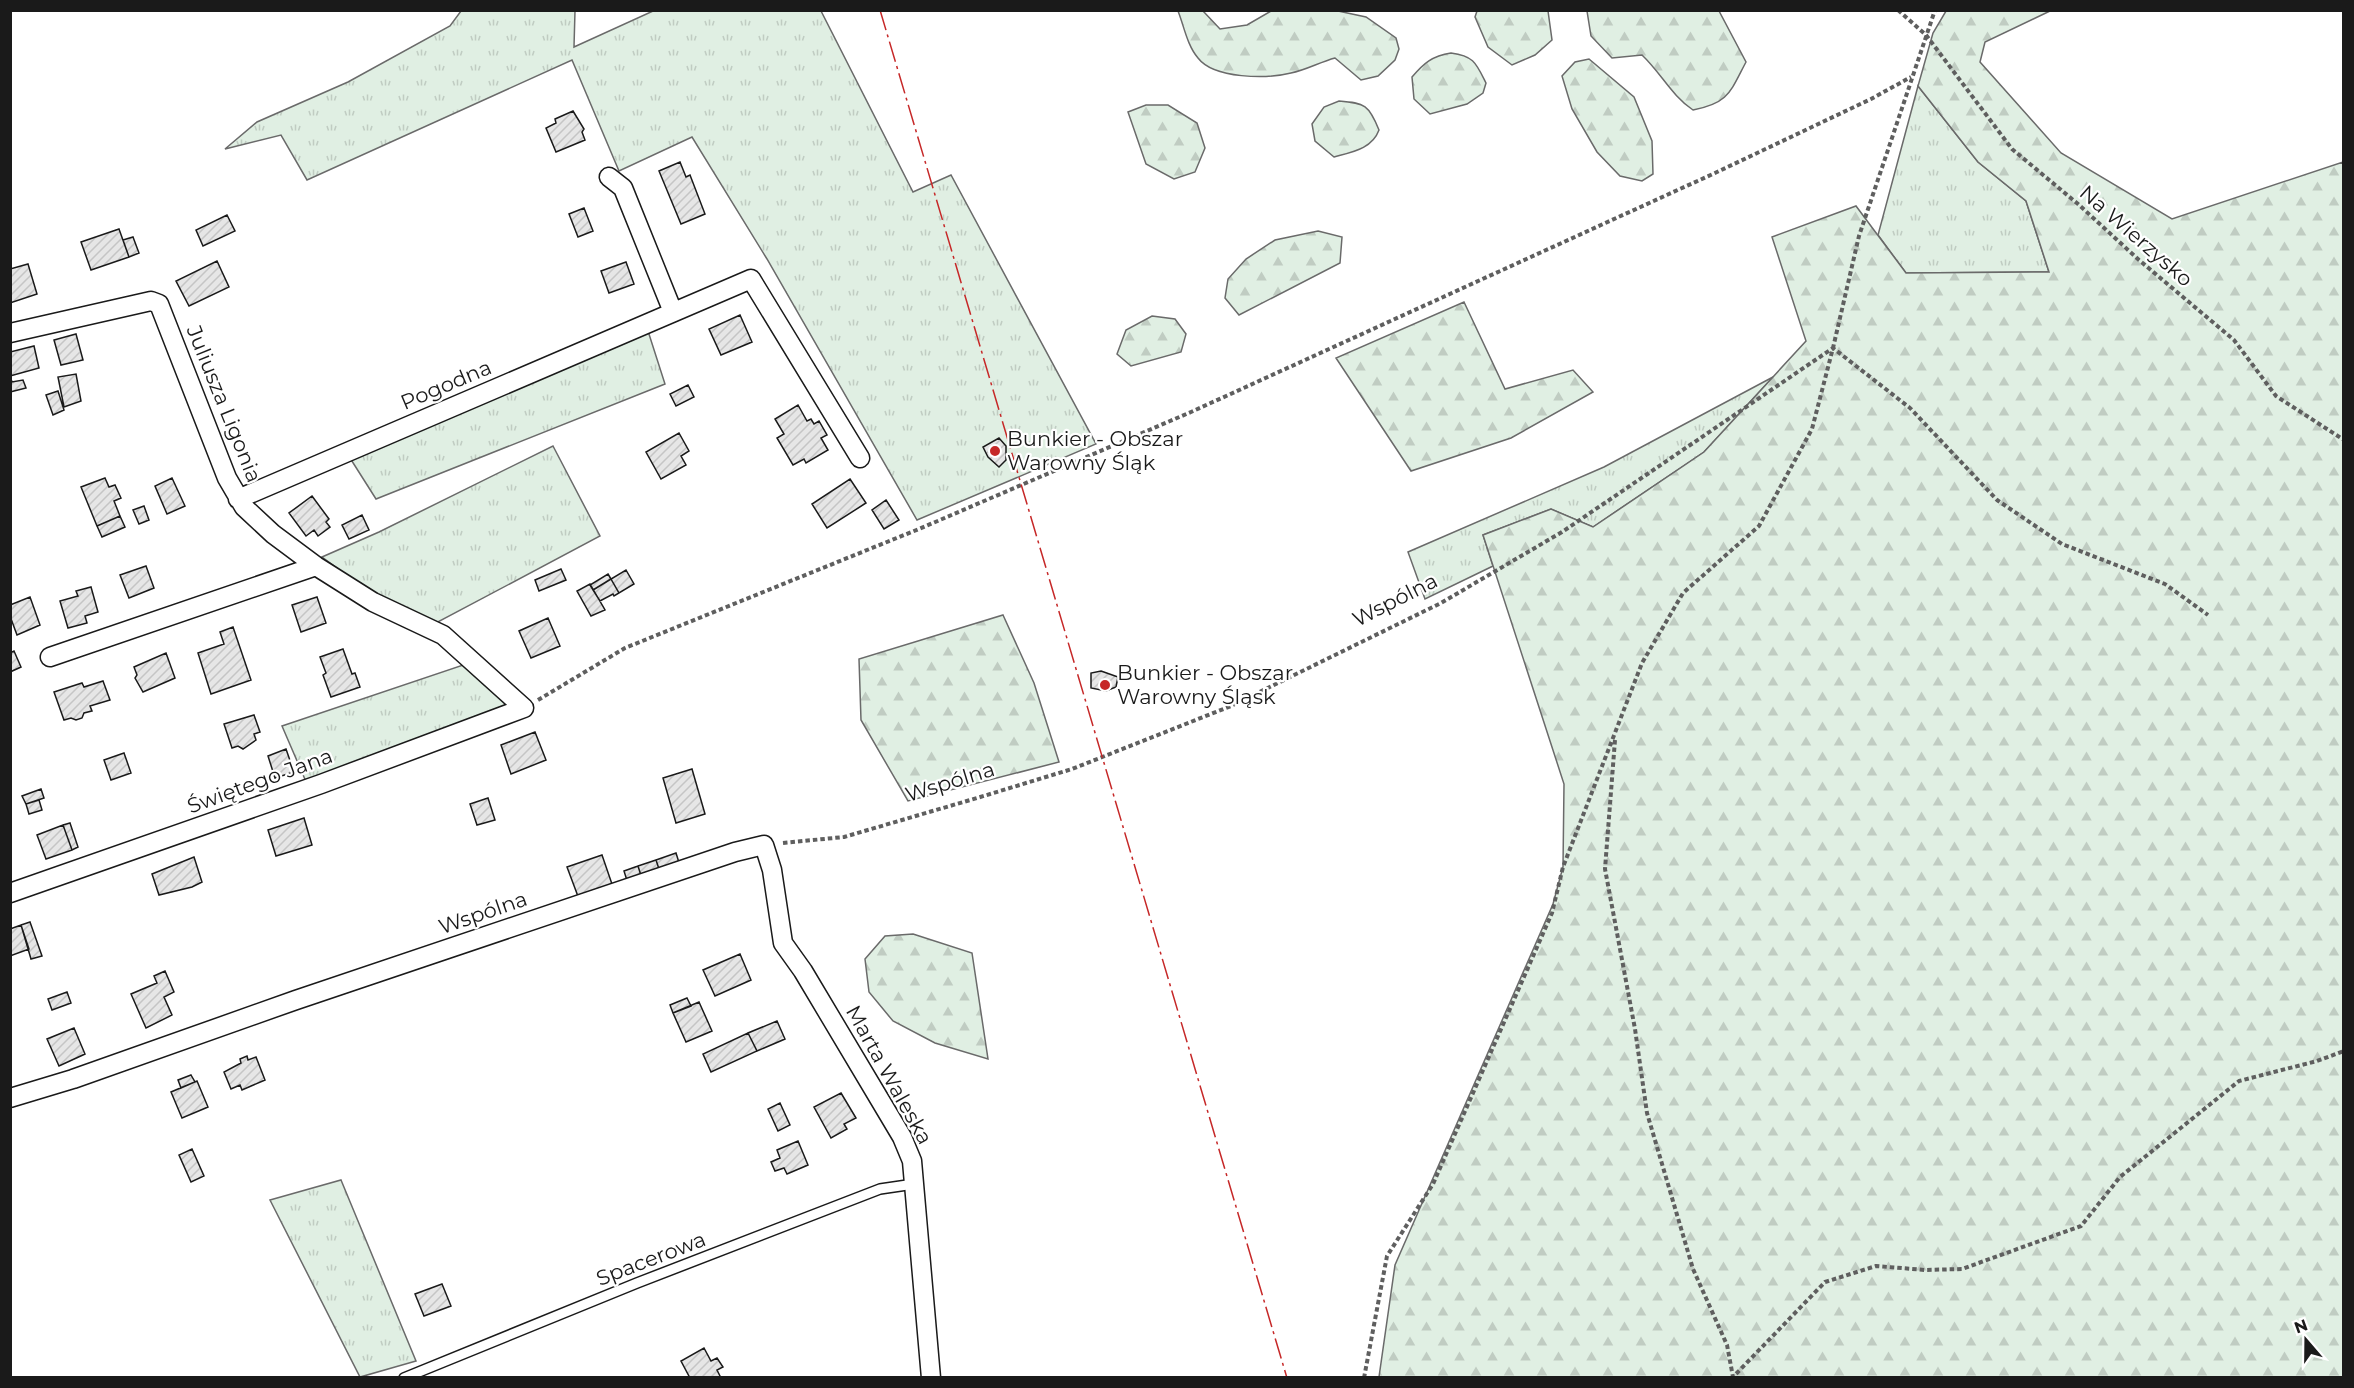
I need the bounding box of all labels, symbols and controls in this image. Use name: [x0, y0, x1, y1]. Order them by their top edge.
street label: Na Wierzysko: [2075, 180, 2198, 292]
street label: Juliusza Ligonia: [181, 321, 267, 486]
street label: Pogodna: [397, 354, 495, 415]
place label: Bunkier - Obszar Warowny Śląk: [1007, 426, 1183, 475]
marker: Bunkier - Obszar Warowny Śląk: [988, 444, 1002, 458]
street label: Wspólna: [1348, 568, 1441, 632]
place label: Bunkier - Obszar Warowny Śląsk: [1117, 660, 1293, 709]
marker: Bunkier - Obszar Warowny Śląsk: [1098, 678, 1112, 692]
street label: Świętego Jana: [184, 743, 336, 818]
street label: Wspólna: [902, 756, 998, 807]
street label: Wspólna: [435, 886, 530, 939]
street label: Marta Waleska: [841, 1001, 938, 1149]
street label: Spacerowa: [593, 1226, 709, 1291]
north arrow: [2276, 1310, 2336, 1370]
text: N: [2292, 1315, 2310, 1338]

